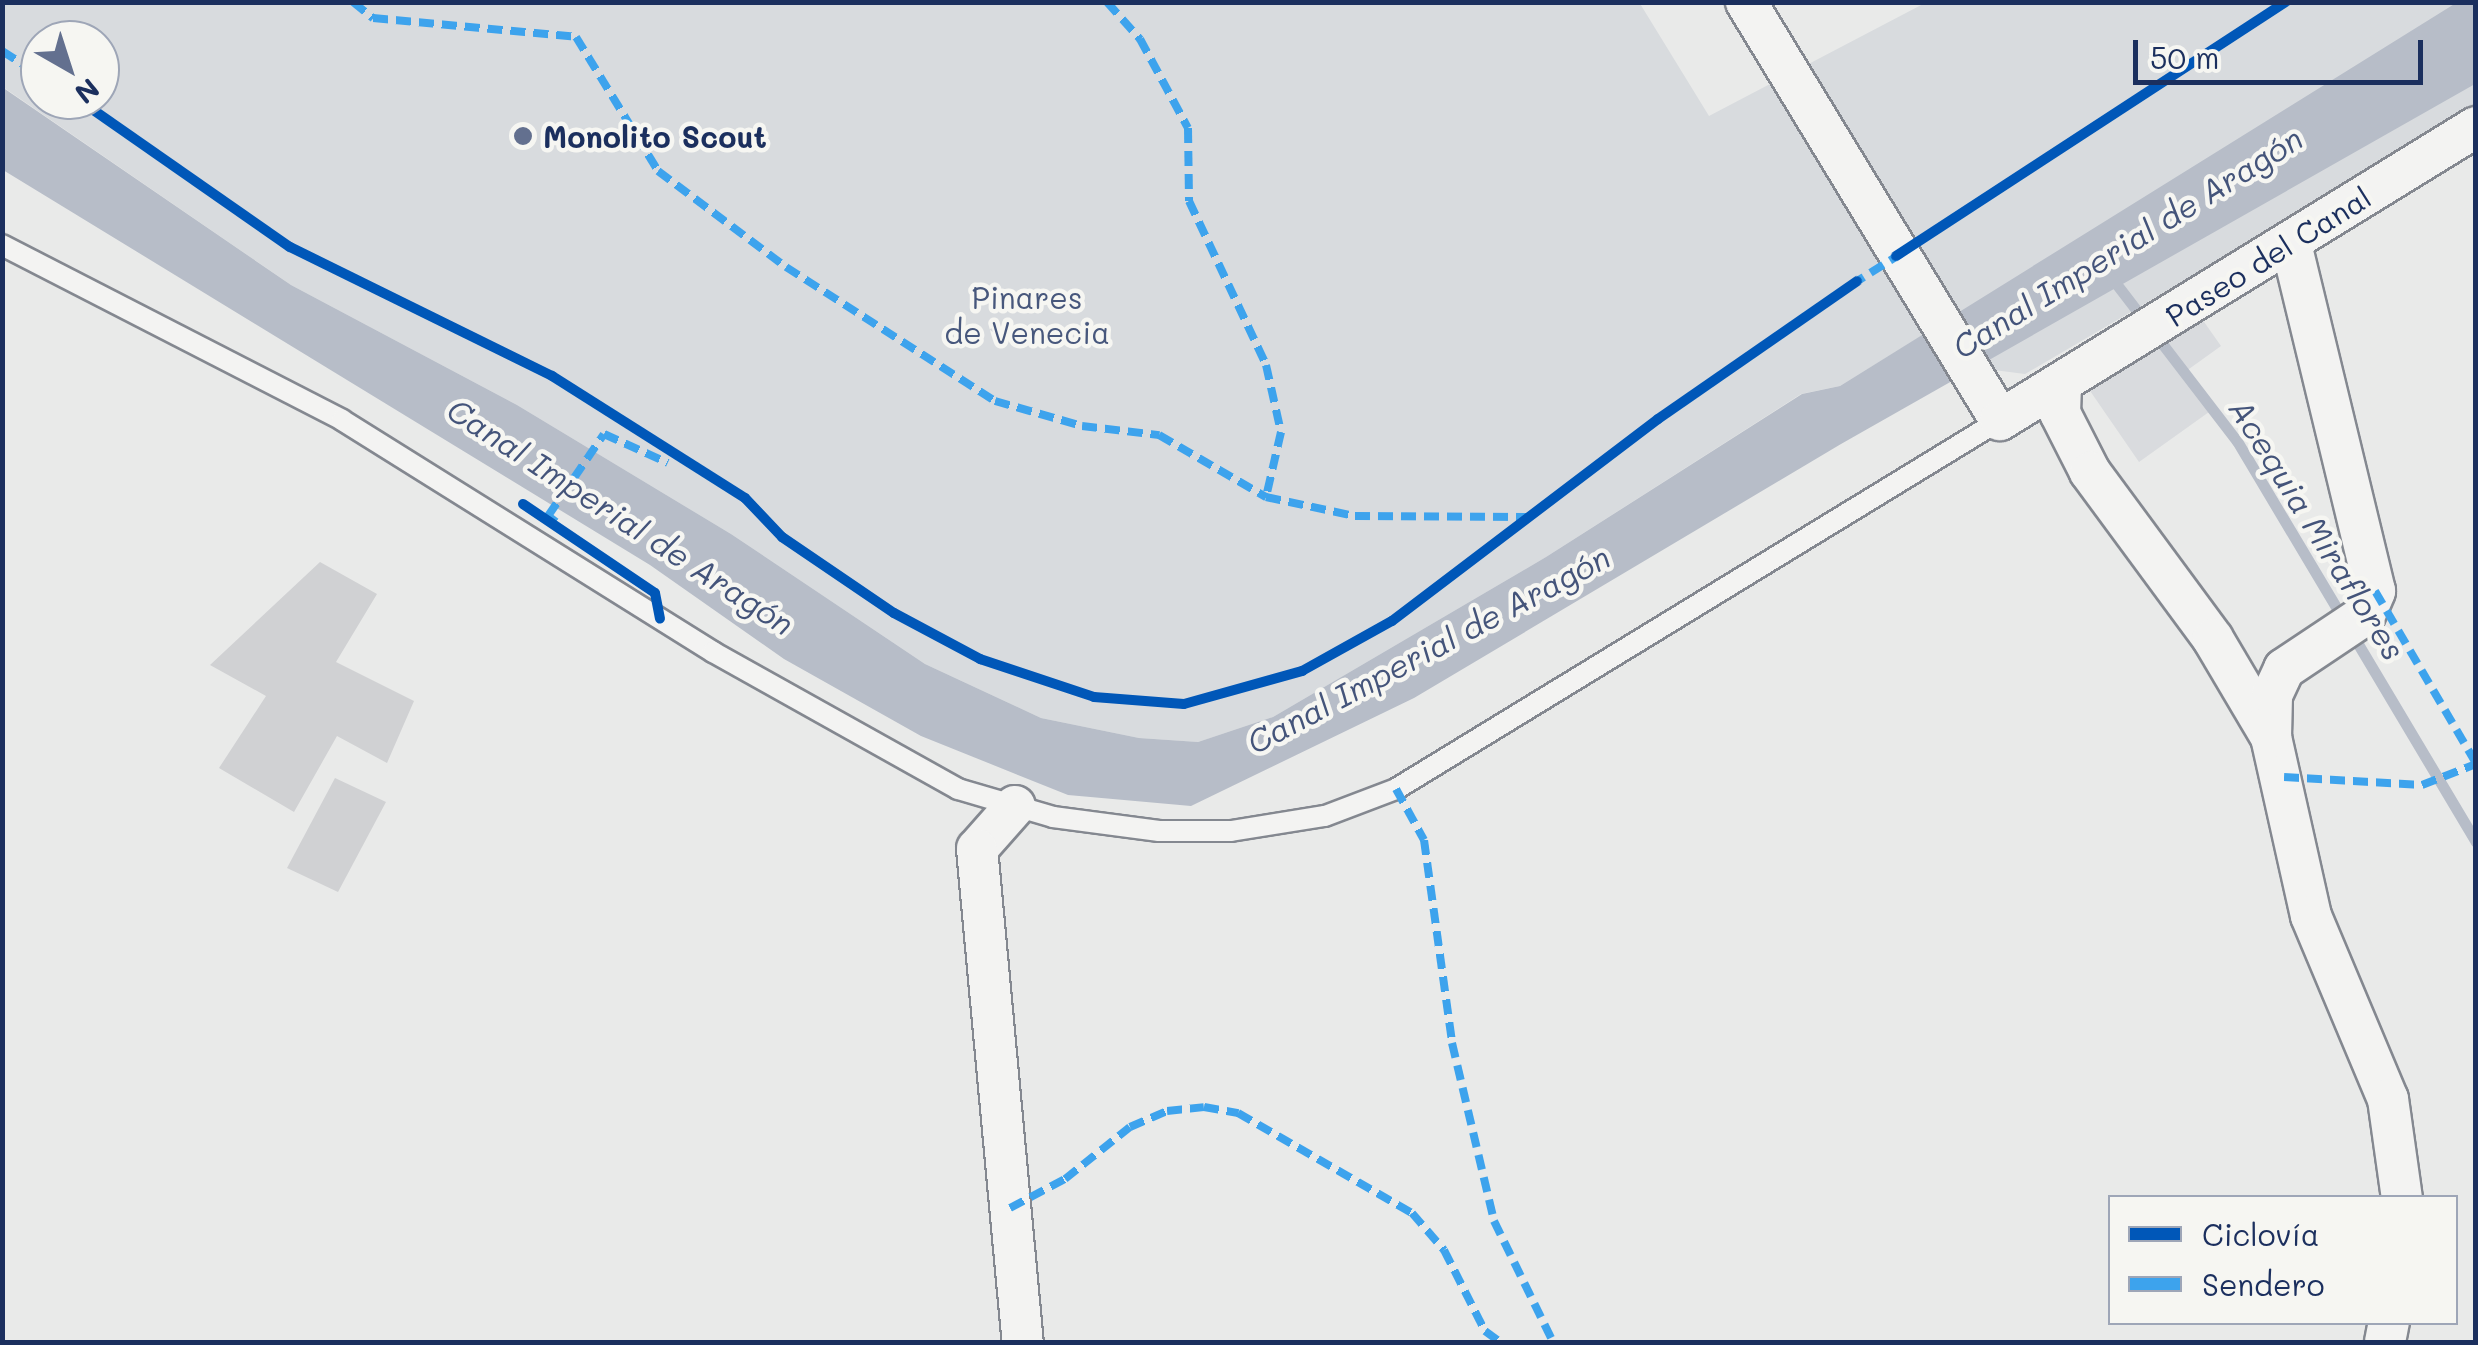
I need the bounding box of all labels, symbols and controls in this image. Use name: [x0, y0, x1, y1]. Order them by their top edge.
north arrow: [20, 20, 120, 120]
scale bar: [2138, 20, 2428, 82]
text: 50 m: [2150, 37, 2220, 77]
text: N: [68, 71, 107, 112]
place label: Monolito Scout: [543, 118, 767, 154]
water label: Canal Imperial de Aragón: [1945, 118, 2309, 366]
marker: Monolito Scout: [512, 125, 534, 147]
street label: Paseo del Canal: [2159, 178, 2377, 334]
park label: Pinares de Venecia: [944, 279, 1110, 350]
water label: Canal Imperial de Aragón: [440, 389, 802, 643]
water label: Acequia Miraflores: [2222, 391, 2414, 667]
water label: Canal Imperial de Aragón: [1240, 537, 1616, 761]
legend: [2108, 1195, 2458, 1325]
text: Ciclovía: [2202, 1214, 2320, 1254]
text: Sendero: [2202, 1264, 2325, 1304]

